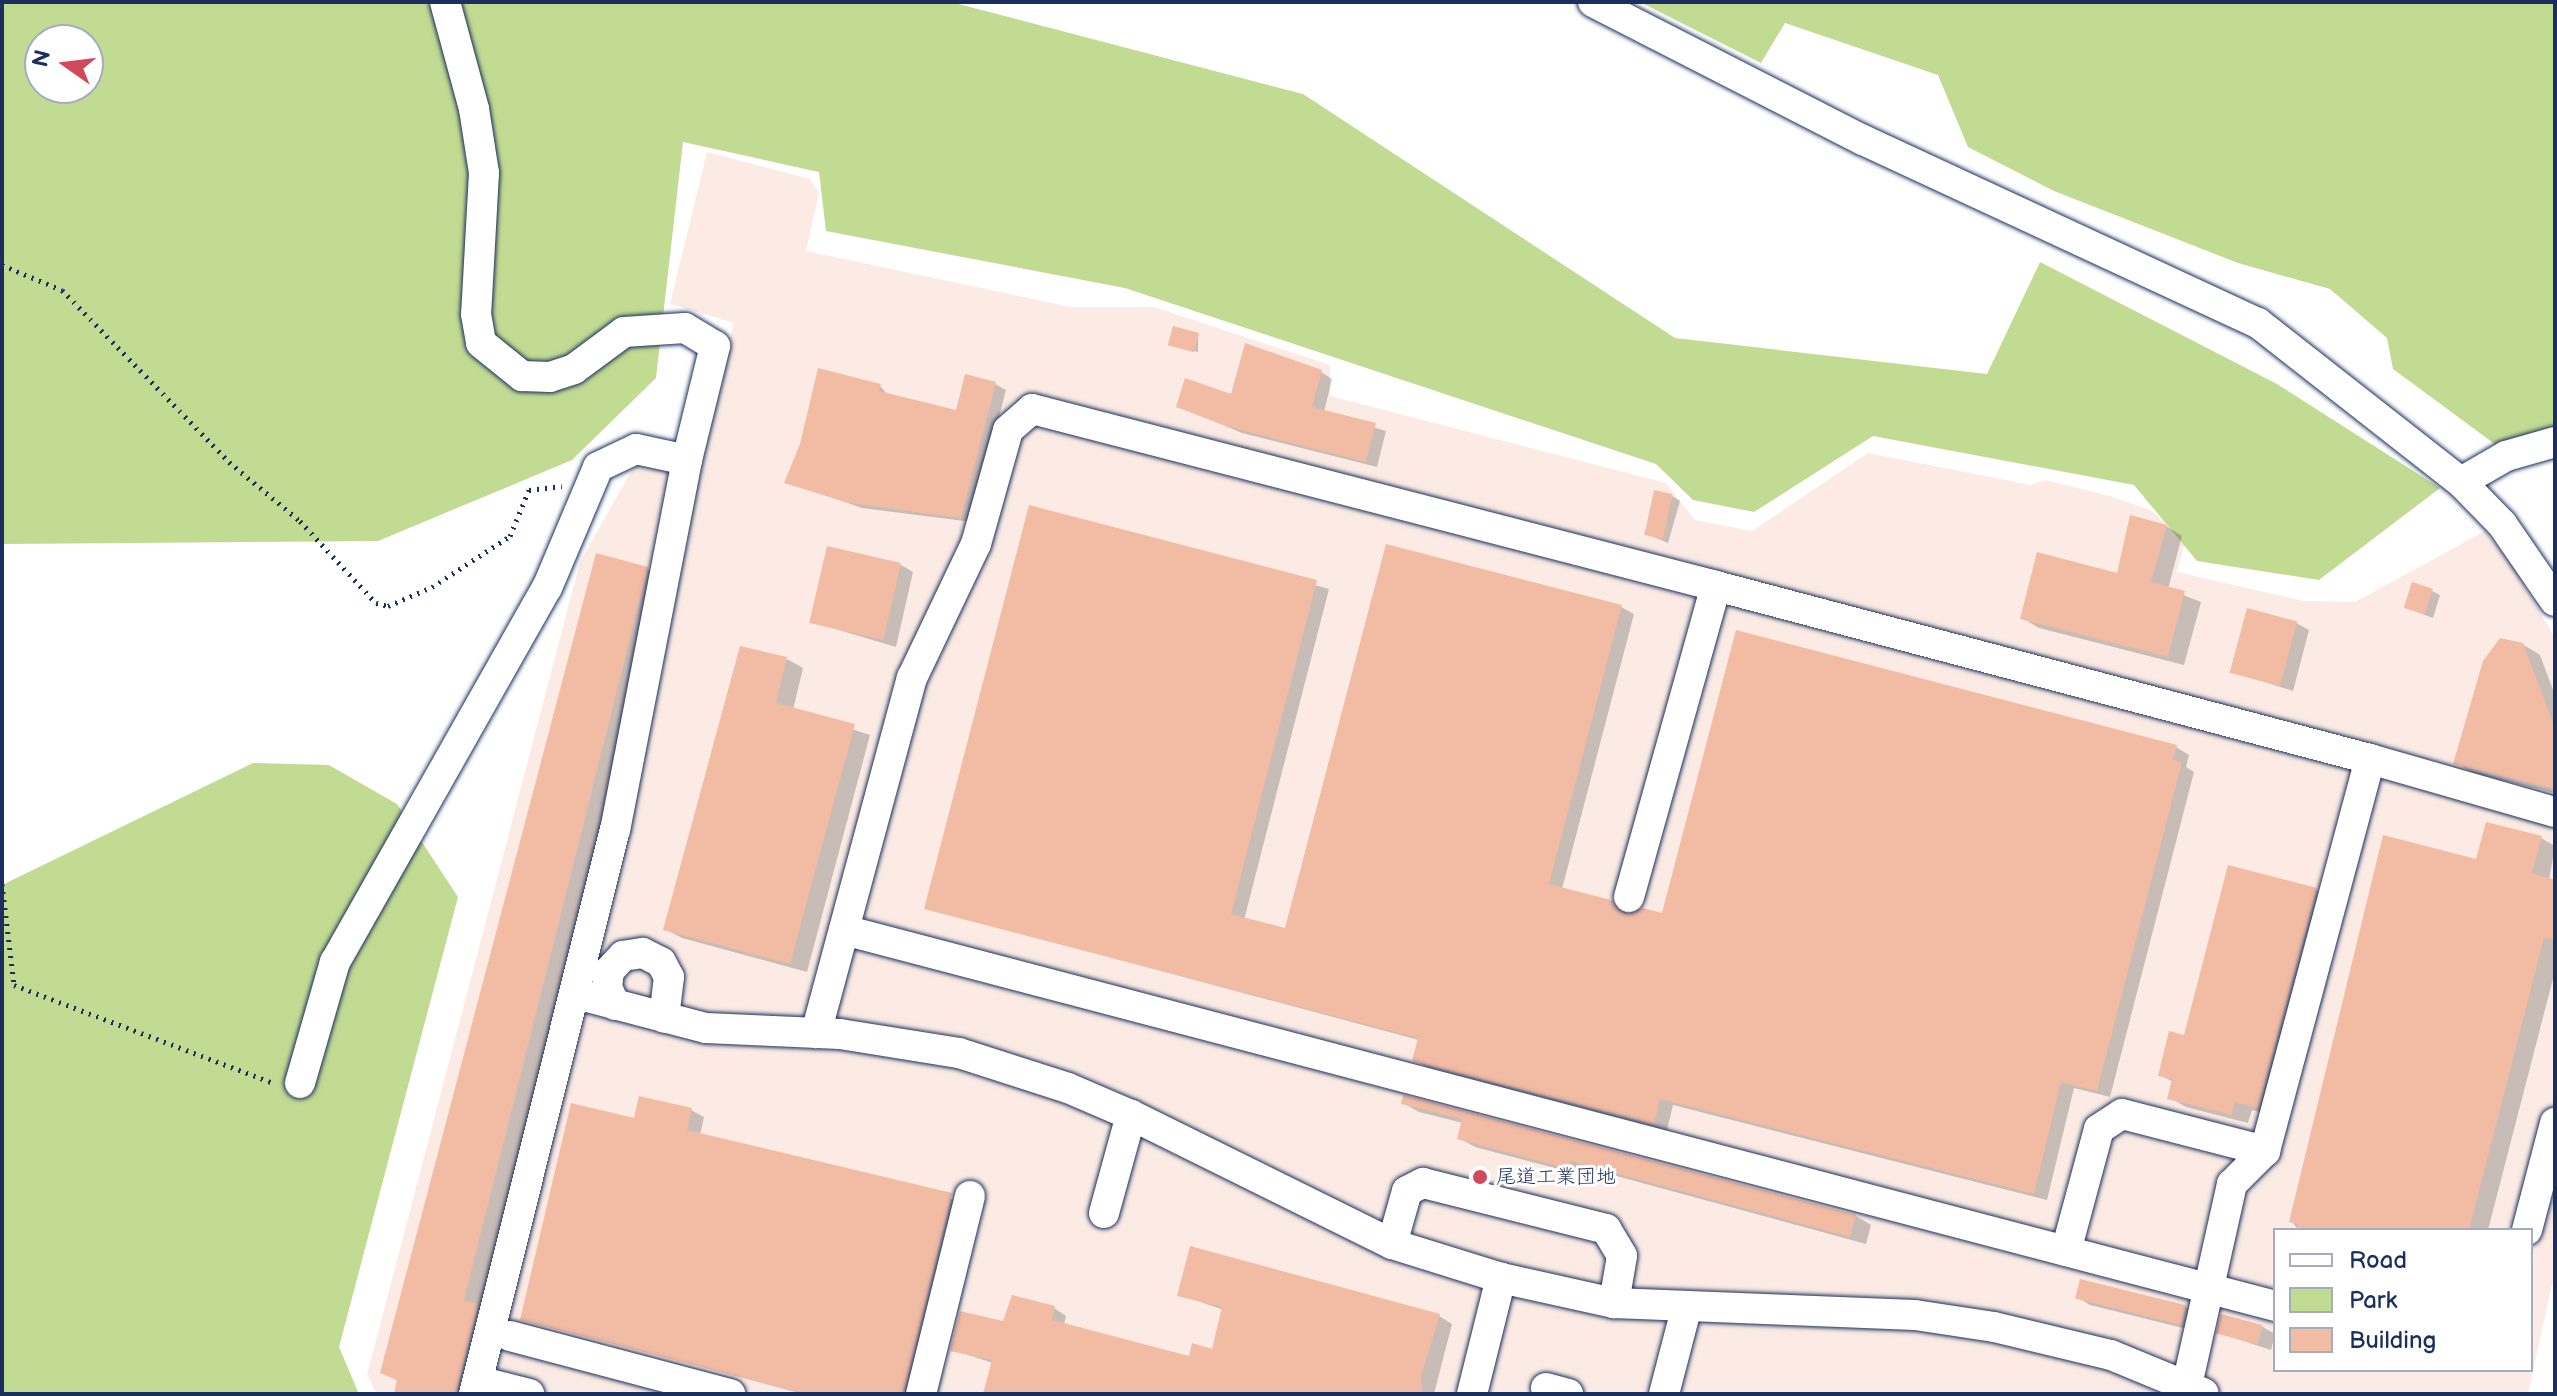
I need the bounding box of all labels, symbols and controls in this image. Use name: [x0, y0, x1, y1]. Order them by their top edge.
north arrow: [24, 24, 104, 104]
text: N: [27, 47, 57, 70]
place label: 尾道工業団地: [1496, 1165, 1616, 1189]
marker: 尾道工業団地: [1471, 1168, 1489, 1186]
legend: [2273, 1228, 2533, 1372]
text: Road: [2349, 1246, 2407, 1275]
text: Park: [2349, 1286, 2397, 1315]
text: Building: [2349, 1326, 2436, 1355]

